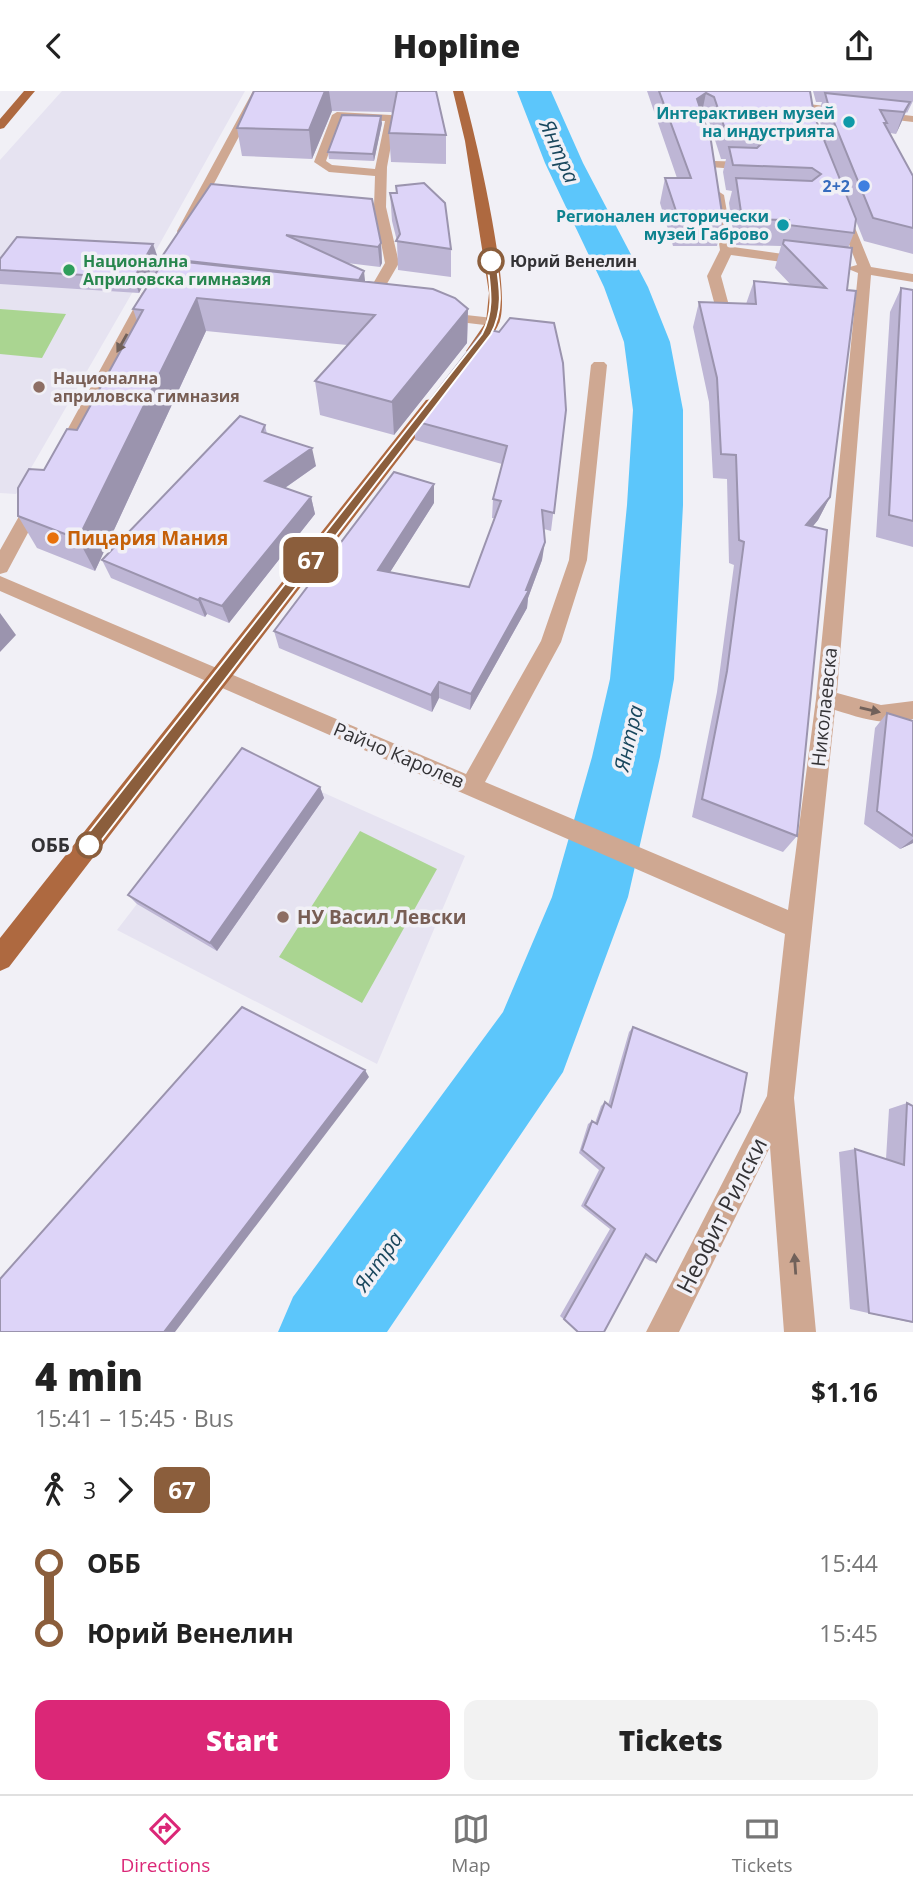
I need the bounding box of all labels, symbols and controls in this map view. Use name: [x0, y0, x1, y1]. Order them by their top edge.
text: Hopline: [393, 24, 520, 67]
icon: back: [35, 27, 73, 65]
icon: share: [840, 27, 878, 65]
place label: Интерактивен музей на индустрията: [656, 102, 835, 142]
water label: Янтра: [533, 114, 586, 187]
marker: Интерактивен музей на индустрията: [841, 114, 857, 130]
place label: 2+2: [823, 175, 850, 197]
marker: 2+2: [856, 178, 872, 194]
place label: Регионален исторически музей Габрово: [556, 205, 769, 245]
marker: Регионален исторически музей Габрово: [775, 217, 791, 233]
marker: Юрий Венелин: [478, 248, 504, 274]
place label: Национална Априловска гимназия: [83, 250, 271, 290]
place label: Юрий Венелин: [510, 250, 637, 272]
marker: Национална Априловска гимназия: [61, 262, 77, 278]
one-way arrow: [116, 333, 128, 353]
place label: Национална априловска гимназия: [53, 367, 240, 407]
marker: Национална априловска гимназия: [31, 379, 47, 395]
place label: Пицария Мания: [67, 525, 228, 551]
marker: Пицария Мания: [45, 530, 61, 546]
line badge: 67: [280, 537, 342, 583]
text: 67: [297, 543, 325, 576]
street label: Николаевска: [805, 646, 843, 768]
water label: Янтра: [607, 702, 649, 775]
one-way arrow: [859, 705, 881, 716]
street label: Райчо Каролев: [330, 716, 468, 794]
place label: ОББ: [31, 832, 70, 858]
marker: ОББ: [76, 832, 102, 858]
place label: НУ Васил Левски: [297, 904, 467, 930]
marker: НУ Васил Левски: [275, 909, 291, 925]
street label: Неофит Рилски: [668, 1132, 774, 1298]
water label: Янтра: [347, 1225, 409, 1297]
one-way arrow: [789, 1253, 800, 1275]
text: 4 min: [35, 1350, 143, 1402]
text: $1.16: [811, 1374, 878, 1410]
text: 15:41 – 15:45 · Bus: [35, 1402, 234, 1434]
icon: walk: [35, 1471, 73, 1509]
icon: forward: [106, 1471, 144, 1509]
text: 67: [168, 1473, 196, 1506]
text: 3: [83, 1474, 96, 1506]
text: ОББ: [87, 1545, 141, 1581]
text: 15:44: [819, 1547, 878, 1579]
text: Юрий Венелин: [87, 1615, 294, 1651]
text: 15:45: [819, 1617, 878, 1649]
button: Start: [35, 1700, 450, 1780]
button: Tickets: [464, 1700, 878, 1780]
tab: Directions: [121, 1810, 210, 1878]
tab: Map: [451, 1810, 491, 1878]
tab: Tickets: [732, 1810, 792, 1878]

